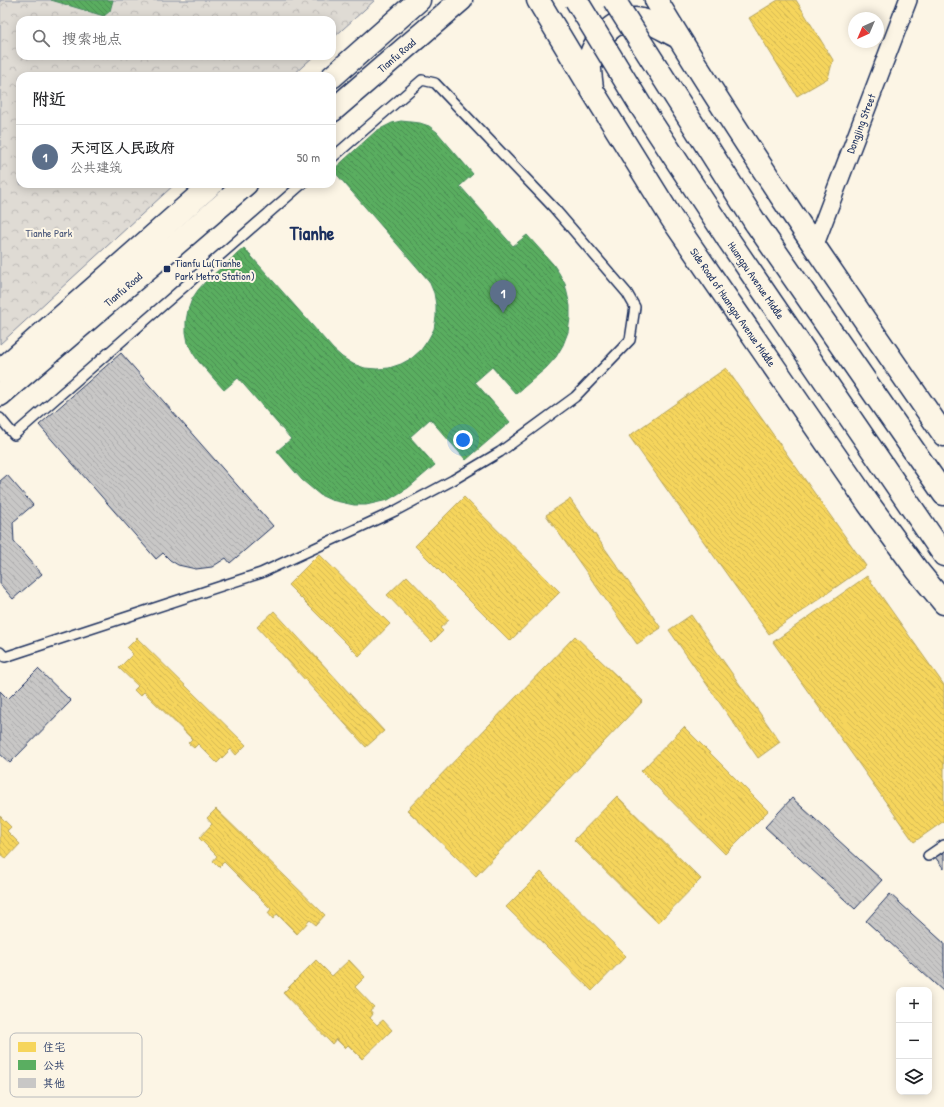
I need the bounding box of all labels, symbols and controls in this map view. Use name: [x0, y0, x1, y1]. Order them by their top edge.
north arrow: [848, 12, 884, 48]
search box: [16, 16, 336, 60]
icon: search: [30, 27, 52, 49]
text: 搜索地点: [62, 28, 122, 49]
street label: Tianfu Road: [374, 35, 419, 76]
text: 附近: [32, 87, 66, 110]
street label: Dongjing Street: [843, 92, 879, 155]
text: 天河区人民政府: [70, 137, 175, 158]
text: 1: [43, 148, 47, 166]
text: 50 m: [297, 148, 320, 166]
text: 公共建筑: [70, 158, 122, 176]
district label: Tianhe: [289, 220, 335, 246]
park label: Tianhe Park: [26, 226, 73, 240]
street label: Huangpu Avenue Middle: [725, 239, 788, 322]
street label: Side Road of Huangpu Avenue Middle: [687, 245, 779, 370]
place label: Tianfu Lu(Tianhe Park Metro Station): [175, 256, 255, 283]
marker: Tianfu Lu(Tianhe Park Metro Station): [162, 264, 172, 274]
street label: Tianfu Road: [101, 269, 145, 310]
pin: 1: [490, 280, 516, 313]
your location: [453, 430, 473, 450]
map controls: [896, 987, 932, 1095]
button: +: [896, 987, 932, 1023]
button: −: [896, 1023, 932, 1059]
legend: [10, 1033, 142, 1097]
text: 住宅: [43, 1040, 65, 1054]
text: 公共: [43, 1058, 65, 1072]
button: layers: [896, 1059, 932, 1095]
text: 其他: [43, 1076, 65, 1090]

